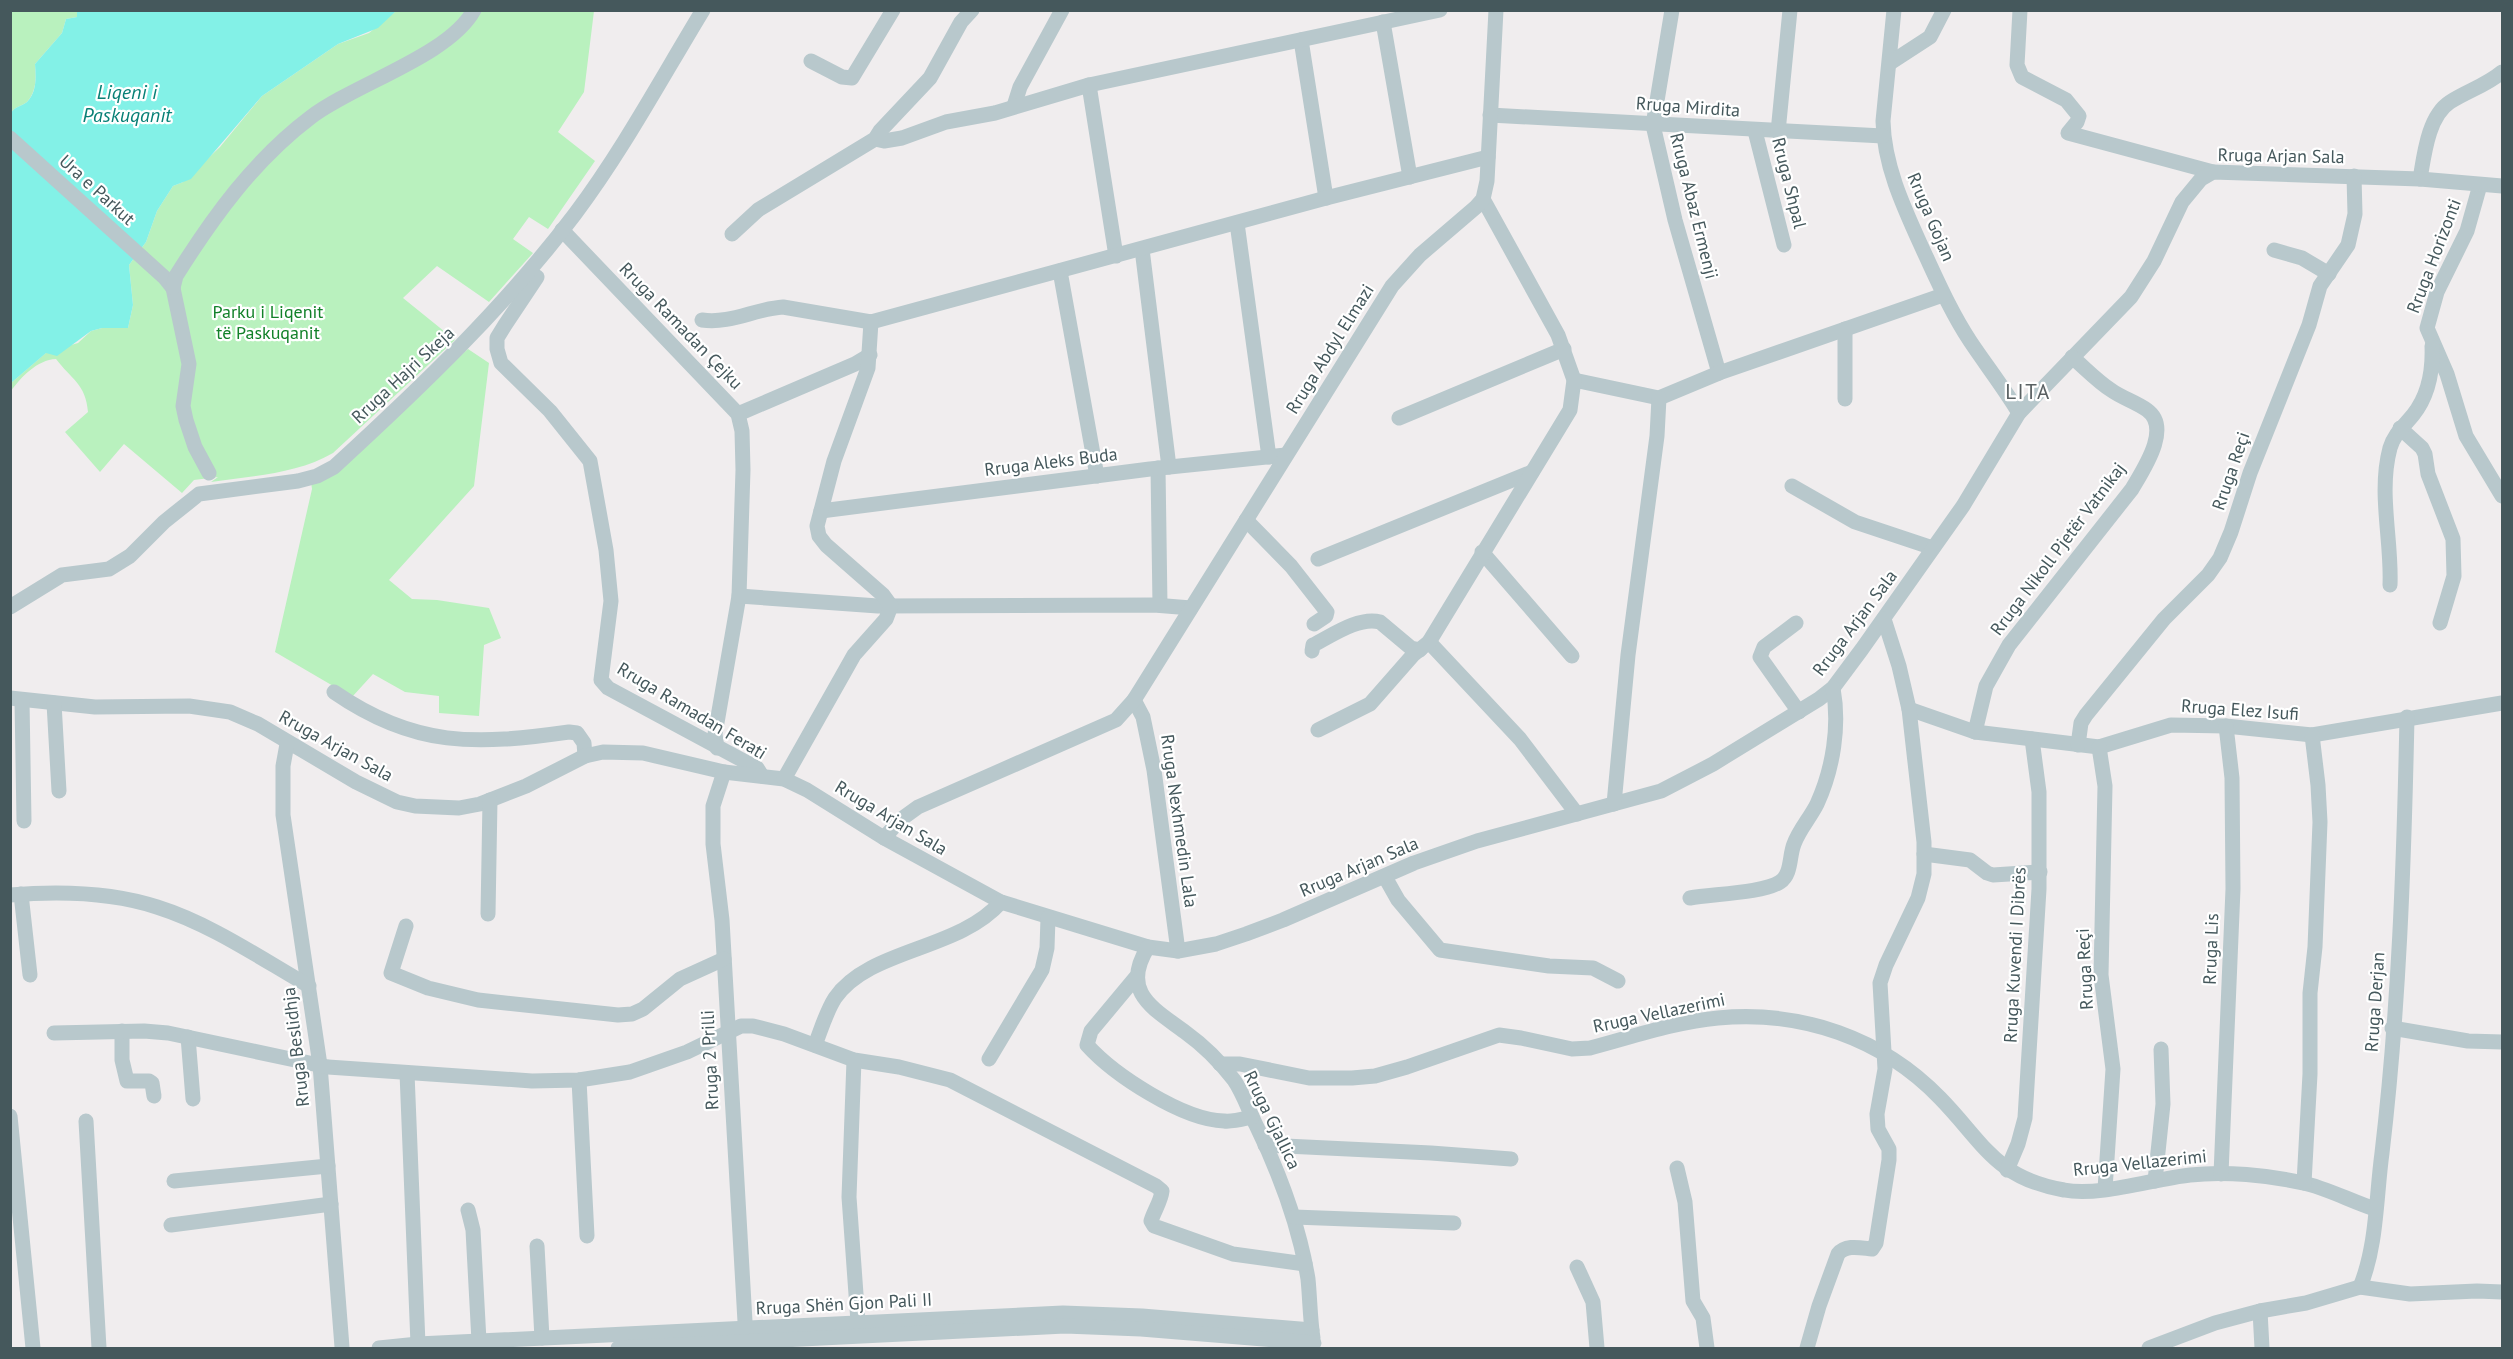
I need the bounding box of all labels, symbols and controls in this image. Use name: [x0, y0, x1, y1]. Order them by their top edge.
water label: Liqeni i Paskuqanit: [82, 79, 173, 128]
street label: Rruga Mirdita: [1635, 91, 1741, 122]
street label: Rruga Abaz Ermenji: [1665, 130, 1724, 281]
street label: Rruga Shpal: [1767, 135, 1812, 232]
street label: Rruga Arjan Sala: [2217, 143, 2345, 168]
street label: Ura e Parkut: [55, 149, 140, 230]
street label: Rruga Gojan: [1903, 169, 1960, 265]
street label: Rruga Horizonti: [2401, 195, 2466, 316]
street label: Rruga Ramadan Çejku: [615, 257, 748, 394]
street label: Rruga Abdyl Elmazi: [1280, 280, 1379, 418]
park label: Parku i Liqenit të Paskuqanit: [213, 300, 323, 344]
street label: Rruga Hajri Skeja: [346, 321, 459, 428]
district label: LITA: [2005, 378, 2051, 405]
street label: Rruga Reçi: [2206, 429, 2255, 513]
street label: Rruga Aleks Buda: [983, 442, 1119, 481]
street label: Rruga Nikoll Pjetër Vatnikaj: [1985, 458, 2130, 640]
street label: Rruga Arjan Sala: [1807, 565, 1902, 680]
street label: Rruga Ramadan Ferati: [613, 657, 771, 764]
street label: Rruga Elez Isufi: [2180, 694, 2300, 725]
street label: Rruga Arjan Sala: [275, 705, 397, 786]
street label: Rruga Nexhmedin Lala: [1156, 733, 1203, 909]
street label: Rruga Arjan Sala: [831, 775, 952, 860]
street label: Rruga Arjan Sala: [1296, 831, 1422, 902]
street label: Rruga Kuvendi I Dibrës: [1998, 867, 2031, 1043]
street label: Rruga Lis: [2198, 913, 2223, 985]
street label: Rruga Reçi: [2071, 928, 2098, 1010]
street label: Rruga Derjan: [2360, 951, 2389, 1053]
street label: Rruga Beslidhja: [277, 986, 314, 1108]
street label: Rruga Vellazerimi: [1591, 987, 1727, 1038]
street label: Rruga 2 Prilli: [695, 1009, 724, 1111]
street label: Rruga Gjallica: [1239, 1067, 1306, 1173]
street label: Rruga Vellazerimi: [2072, 1144, 2208, 1181]
street label: Rruga Shën Gjon Pali II: [755, 1287, 933, 1320]

